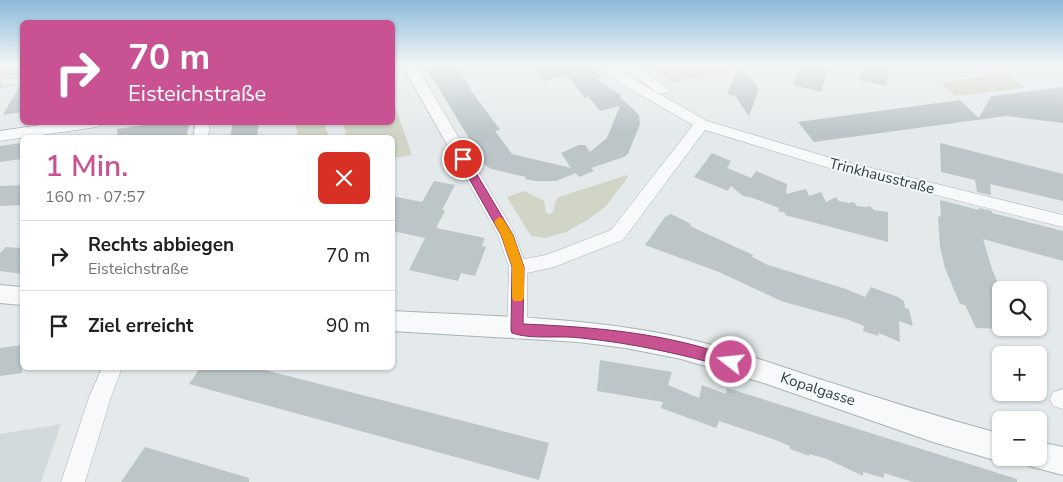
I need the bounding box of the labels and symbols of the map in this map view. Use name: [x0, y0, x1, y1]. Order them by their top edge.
pin: [442, 138, 484, 180]
street label: Trinkhausstraße: [827, 153, 937, 199]
position arrow: [704, 335, 756, 387]
street label: Kopalgasse: [778, 367, 858, 411]

